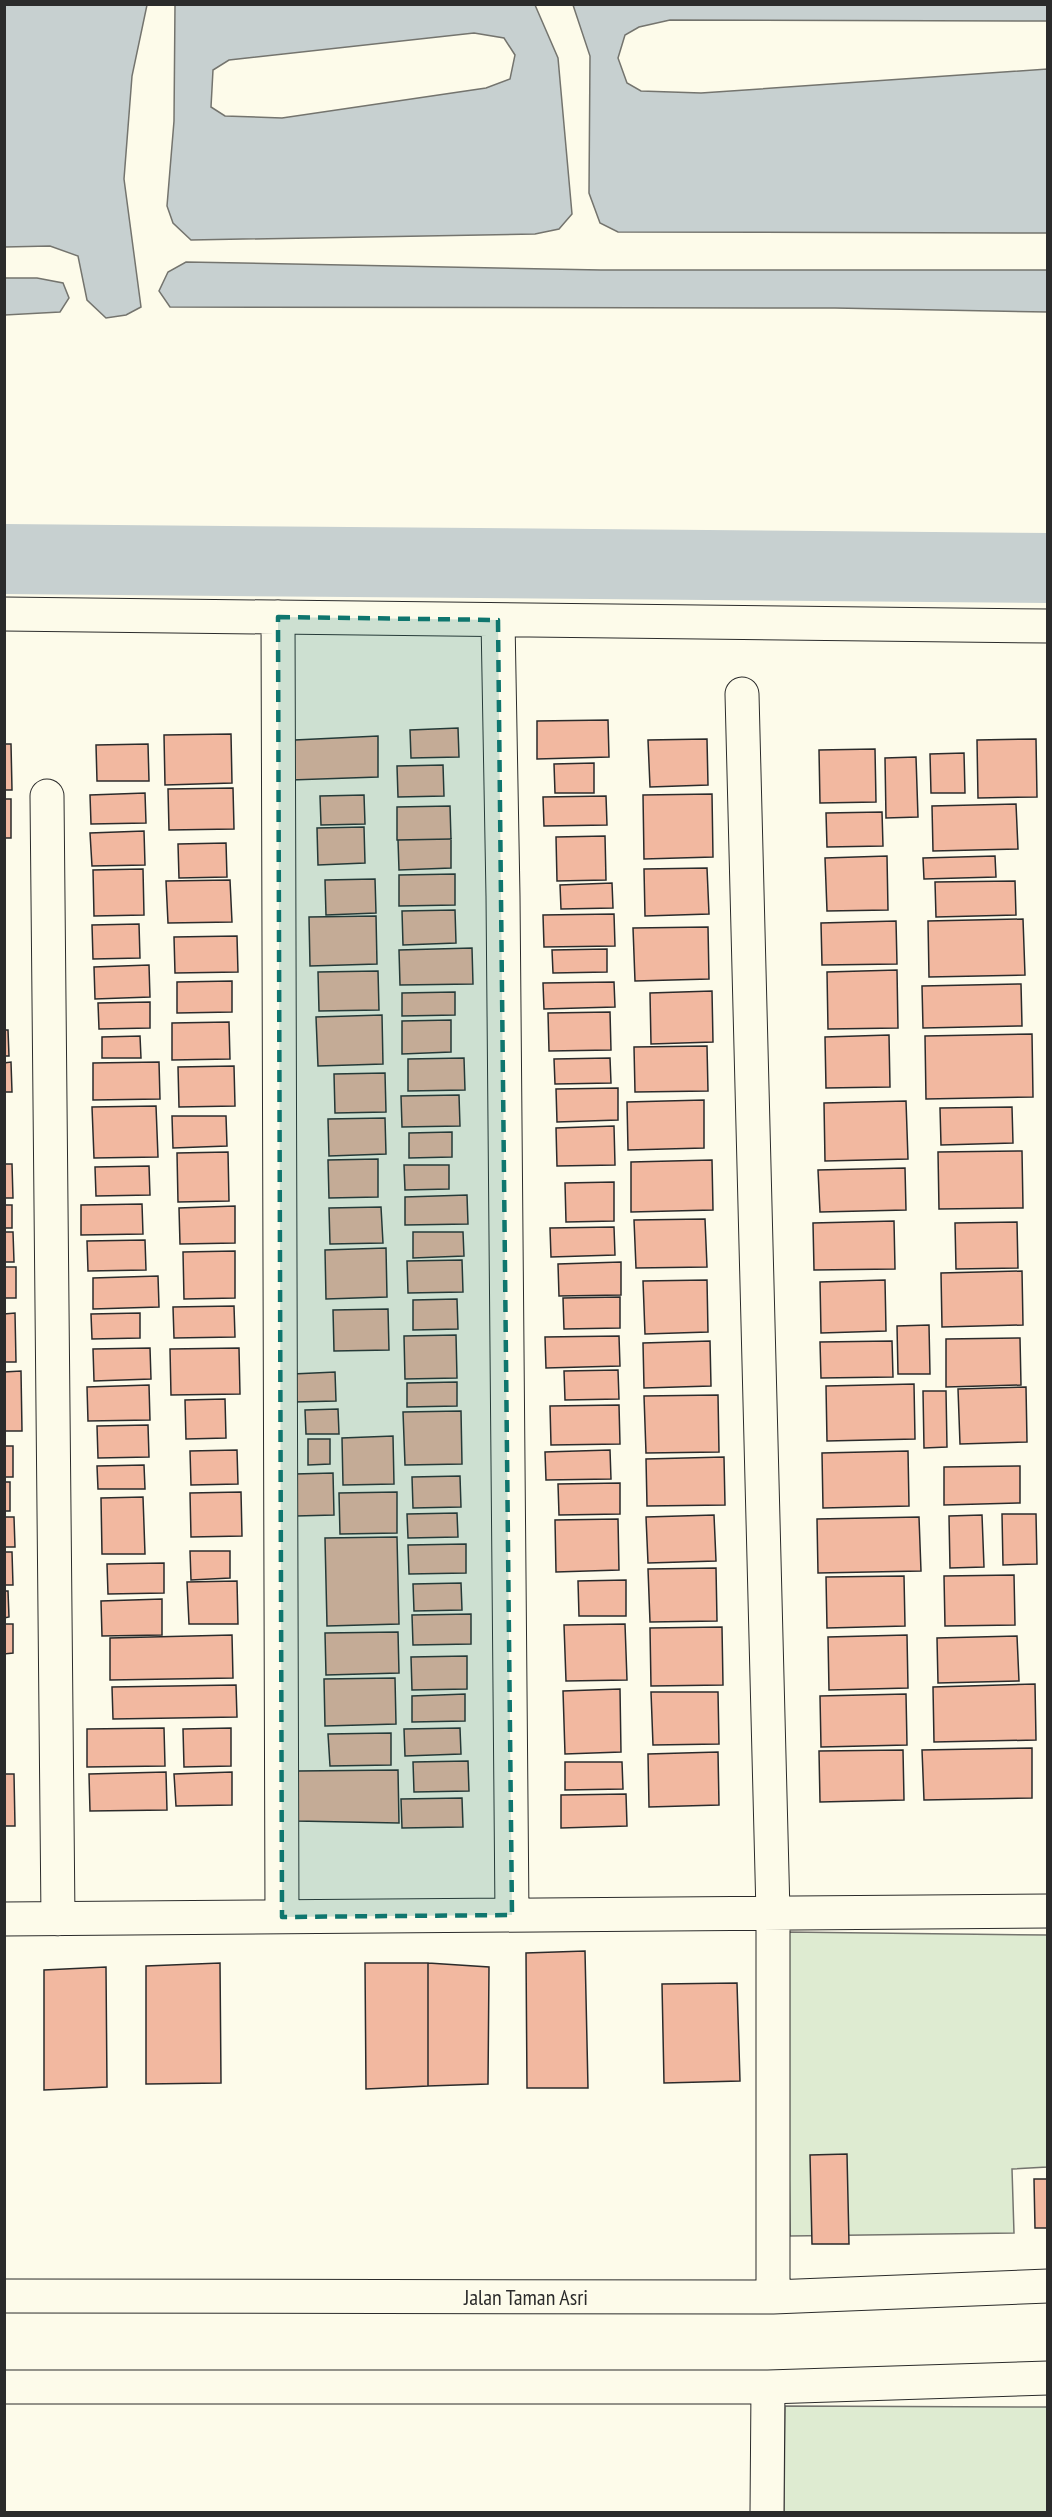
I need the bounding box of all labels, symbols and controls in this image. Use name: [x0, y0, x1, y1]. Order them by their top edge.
street label: Jalan Taman Asri: [463, 2283, 588, 2311]

